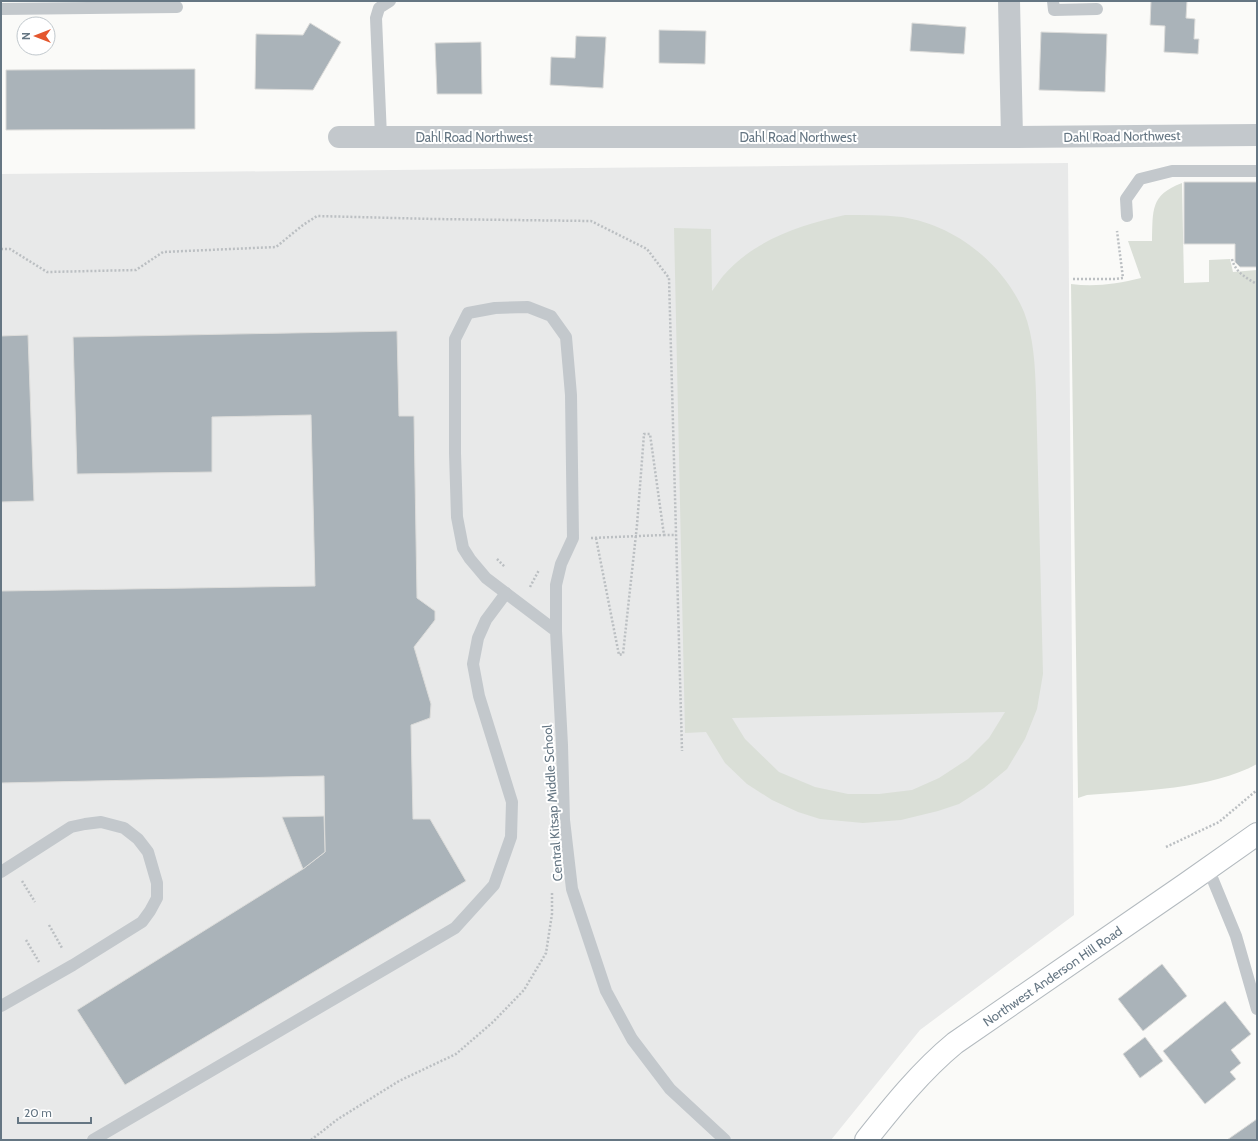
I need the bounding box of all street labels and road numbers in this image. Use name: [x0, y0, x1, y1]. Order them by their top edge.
street label: Dahl Road Northwest: [1063, 127, 1181, 145]
street label: Dahl Road Northwest: [415, 129, 533, 145]
street label: Dahl Road Northwest: [739, 129, 857, 145]
street label: Central Kitsap Middle School: [539, 724, 565, 882]
street label: Northwest Anderson Hill Road: [980, 923, 1125, 1030]

